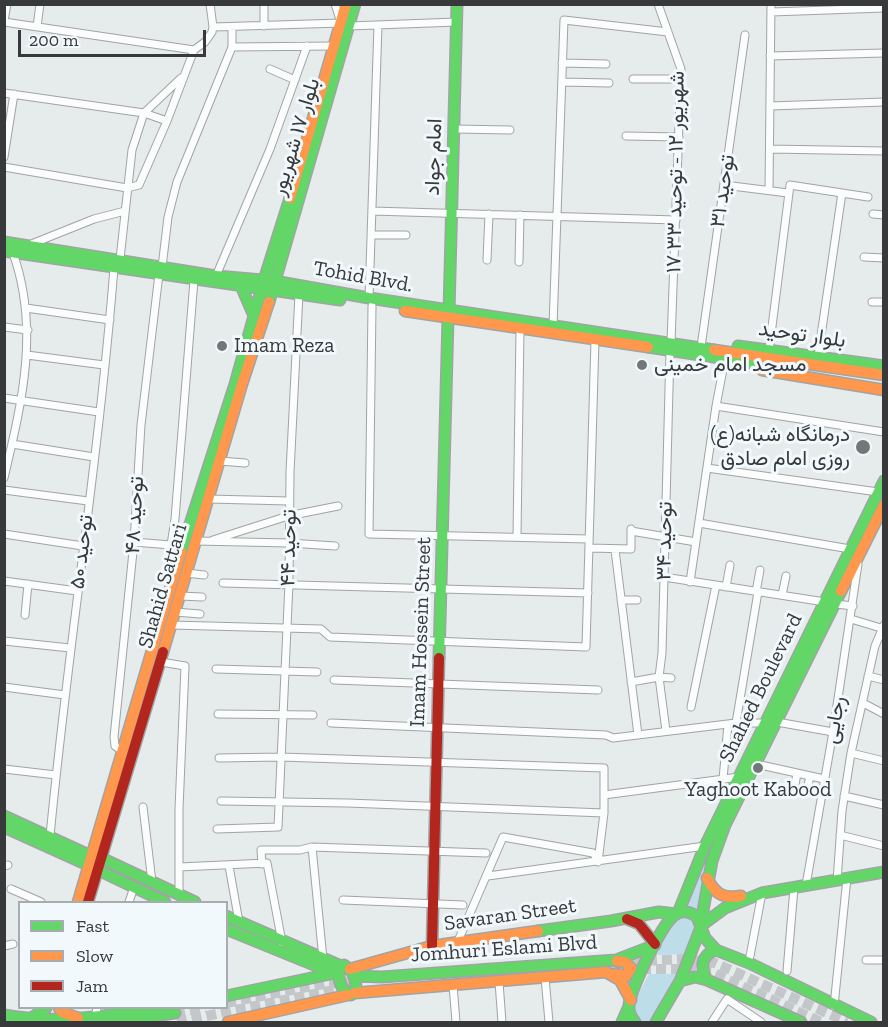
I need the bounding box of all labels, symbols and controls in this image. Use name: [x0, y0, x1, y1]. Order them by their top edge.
scale bar: [21, 18, 208, 56]
text: 200 m: [29, 29, 79, 51]
street label: ۱۷ شهریور ۱۲ - توحید ۳۳: [662, 71, 690, 273]
street label: بلوار ۱۷ شهریور: [266, 75, 326, 199]
street label: امام جواد: [420, 118, 448, 196]
street label: توحید ۳۱: [705, 153, 741, 229]
street label: Tohid Blvd.: [311, 256, 415, 298]
street label: بلوار توحید: [757, 316, 847, 354]
place label: Imam Reza: [234, 333, 334, 359]
marker: Imam Reza: [215, 339, 229, 353]
place label: مسجد امام خمینی: [654, 352, 806, 378]
marker: مسجد امام خمینی: [635, 358, 649, 372]
place label: (ع)درمانگاه شبانه روزی امام صادق: [710, 422, 850, 472]
marker: (ع)درمانگاه شبانه روزی امام صادق: [854, 438, 872, 456]
street label: توحید ۴۸: [120, 476, 150, 554]
street label: توحید ۳۴: [652, 501, 678, 581]
street label: توحید ۴۴: [276, 509, 302, 587]
street label: توحید ۵۰: [65, 513, 99, 591]
street label: Shahid Sattari: [133, 521, 193, 651]
street label: Imam Hossein Street: [405, 536, 437, 728]
street label: Shahed Boulevard: [714, 609, 808, 767]
street label: رجایی: [818, 694, 852, 746]
marker: Yaghoot Kabood: [751, 761, 765, 775]
place label: Yaghoot Kabood: [685, 777, 831, 803]
street label: Savaran Street: [442, 893, 578, 937]
legend: [18, 901, 228, 1009]
text: Fast: [76, 915, 109, 937]
street label: Jomhuri Eslami Blvd: [410, 930, 598, 968]
text: Slow: [76, 945, 113, 967]
text: Jam: [76, 975, 108, 997]

